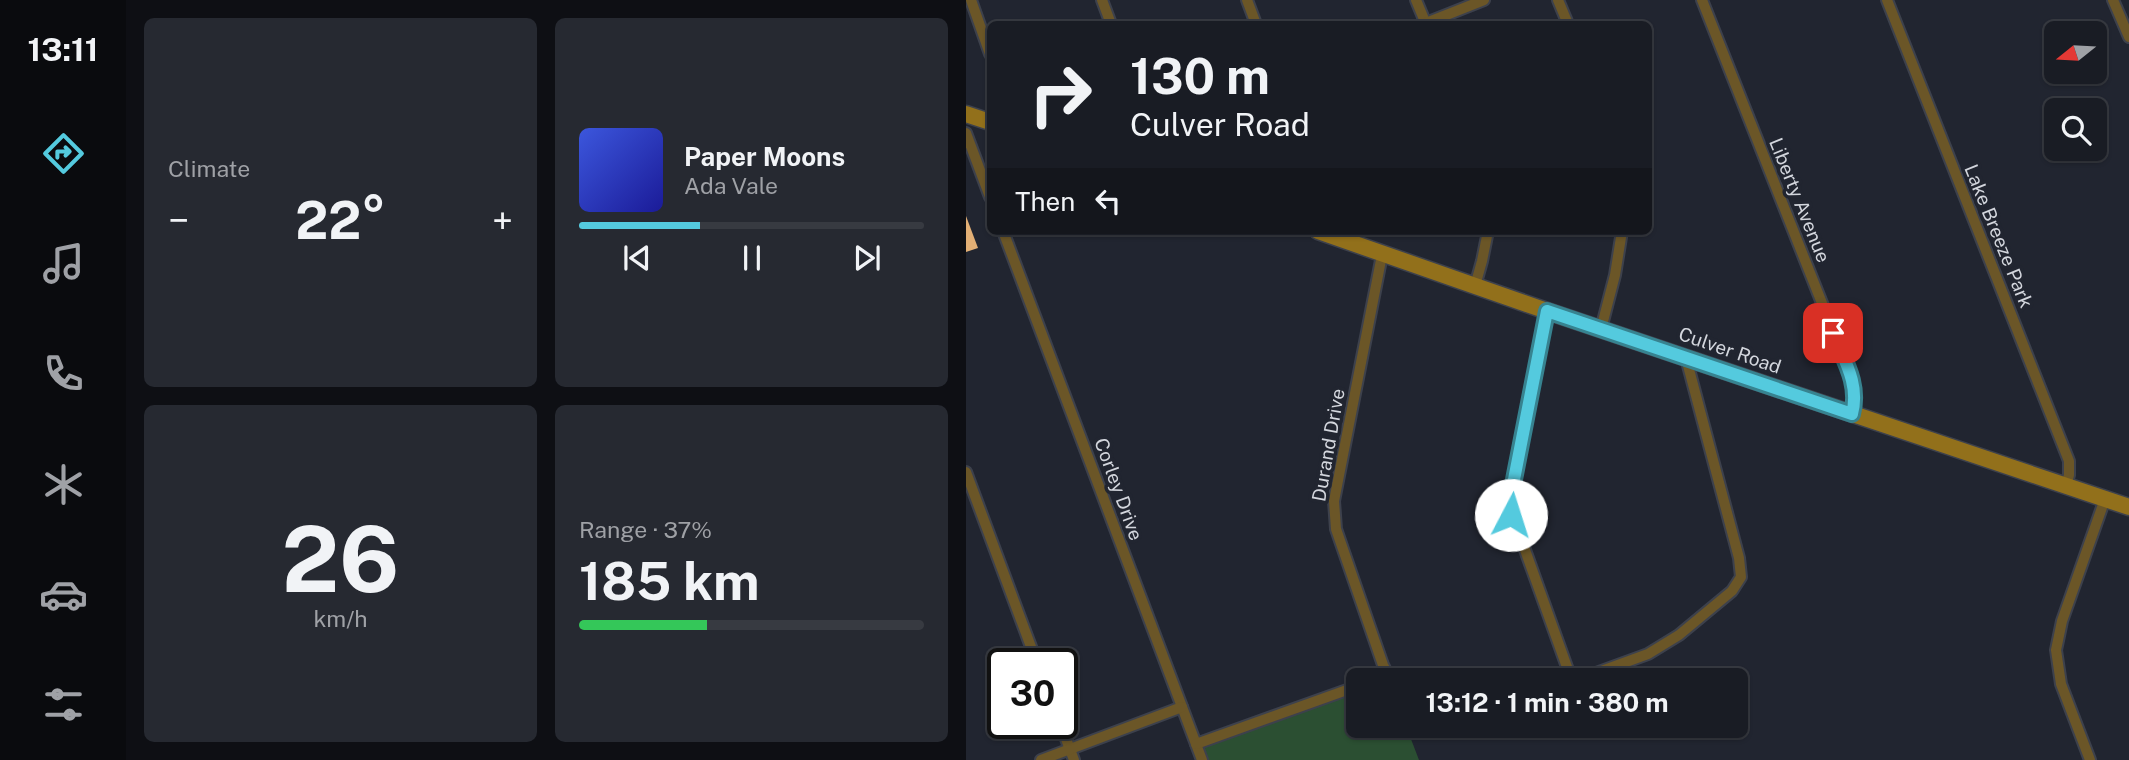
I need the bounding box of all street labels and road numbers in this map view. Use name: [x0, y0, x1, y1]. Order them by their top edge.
street label: Liberty Avenue: [1765, 134, 1835, 266]
street label: Lake Breeze Park: [1960, 161, 2038, 311]
street label: Culver Road: [1676, 322, 1784, 378]
street label: Durand Drive: [1307, 387, 1349, 503]
street label: Corley Drive: [1090, 435, 1148, 543]

